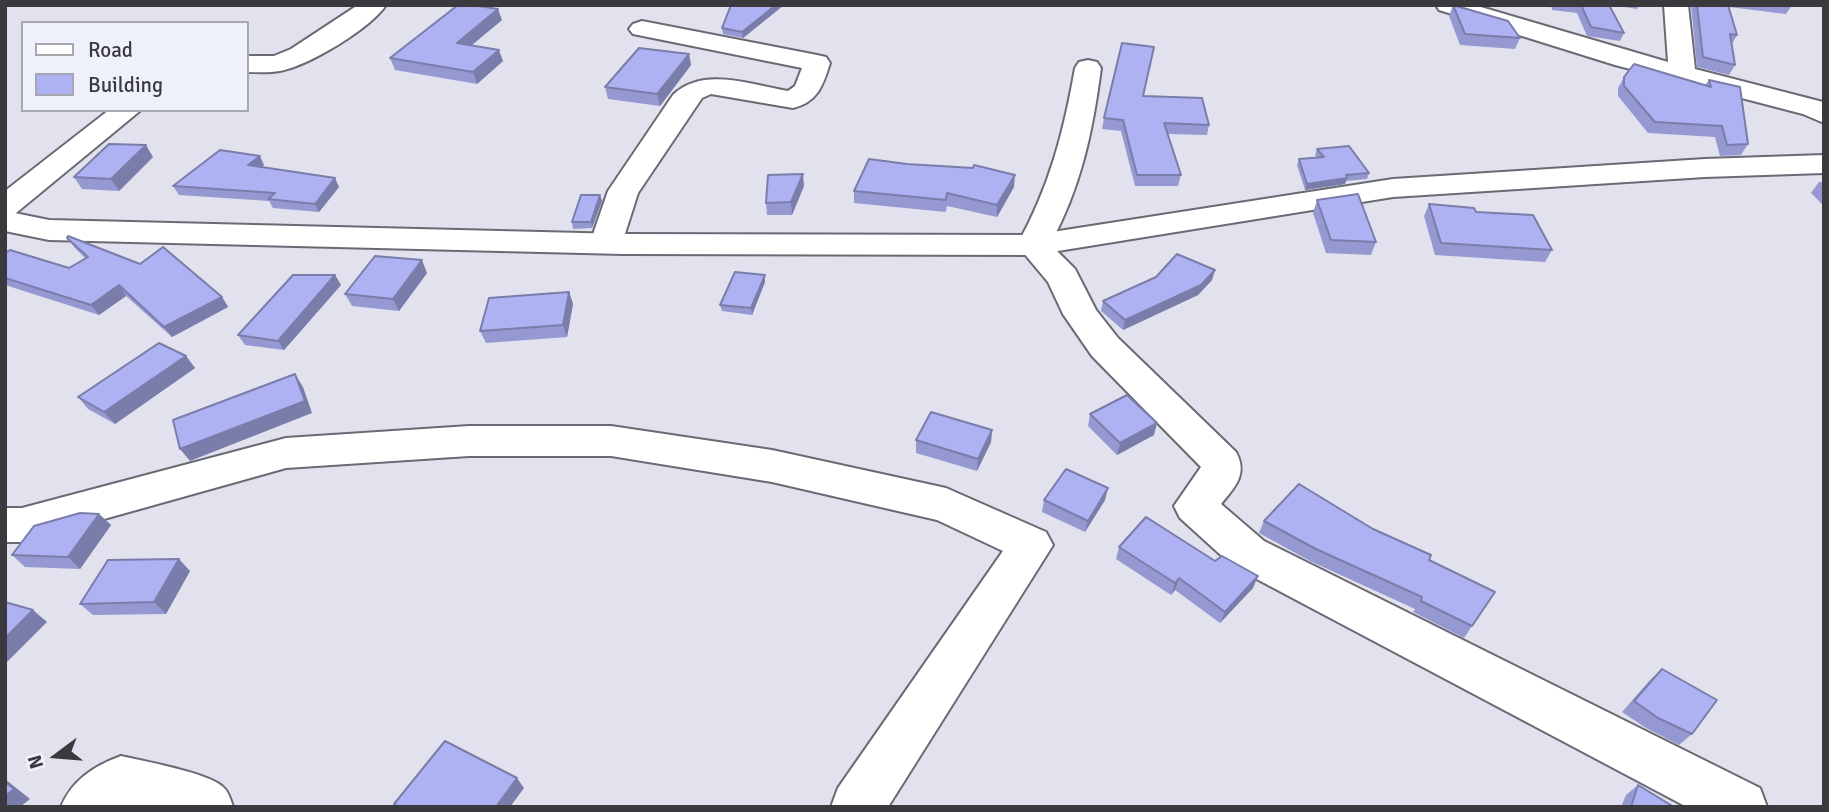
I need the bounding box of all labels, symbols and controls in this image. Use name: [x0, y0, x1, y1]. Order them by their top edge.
legend: [21, 21, 248, 112]
text: Road: [88, 37, 133, 63]
text: Building: [88, 72, 163, 98]
north arrow: [21, 721, 91, 791]
text: N: [22, 752, 49, 771]

